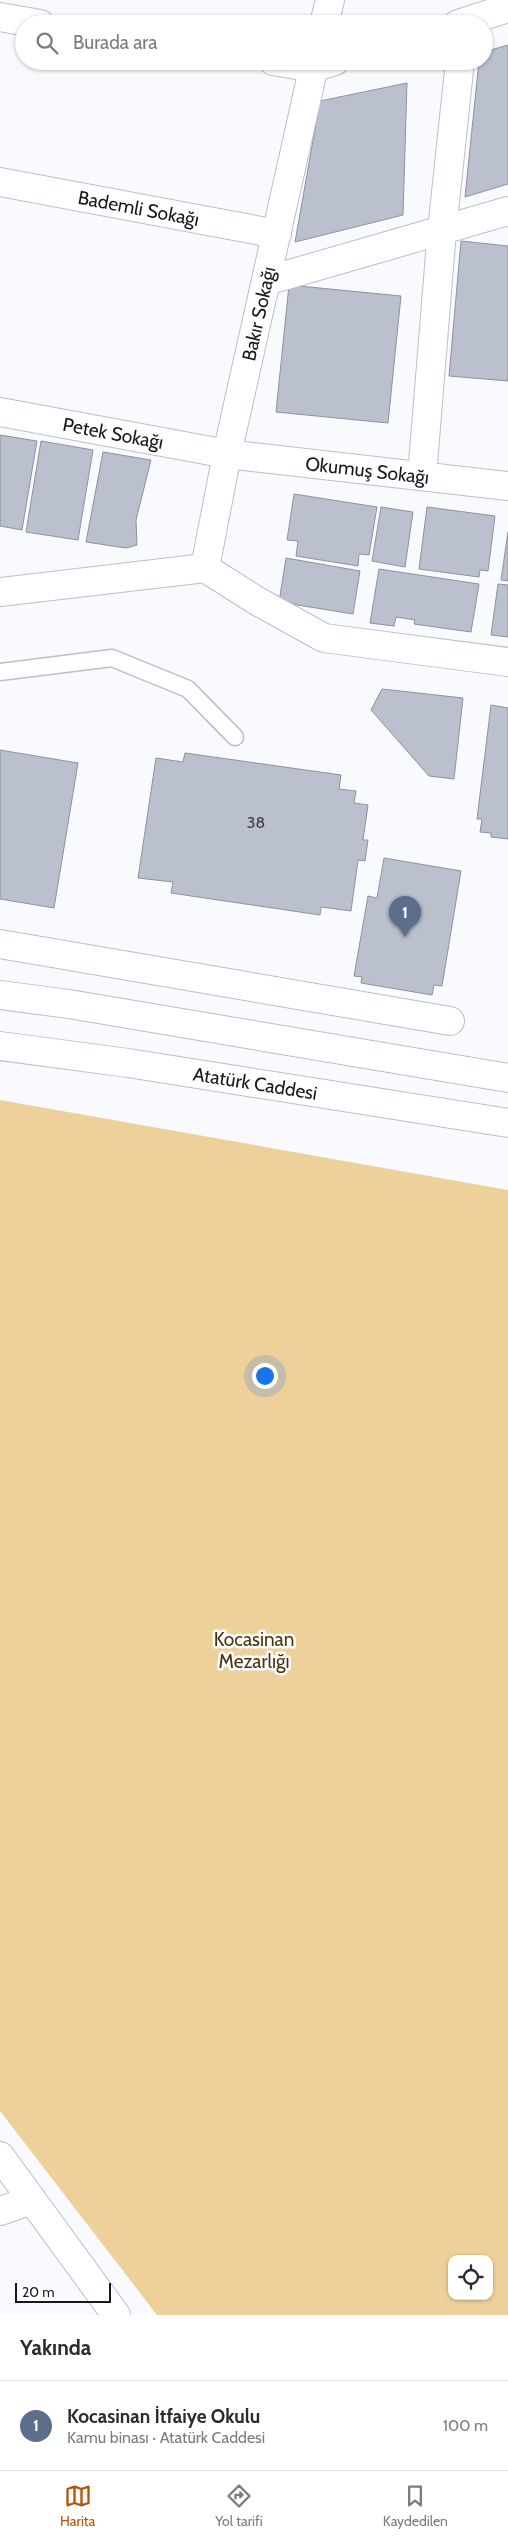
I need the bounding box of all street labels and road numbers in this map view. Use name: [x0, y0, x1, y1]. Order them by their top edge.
street label: Bademli Sokağı: [76, 186, 201, 231]
street label: Bakır Sokağı: [237, 264, 281, 363]
street label: Petek Sokağı: [61, 413, 165, 454]
street label: Okumuş Sokağı: [304, 452, 430, 489]
street label: Atatürk Caddesi: [192, 1062, 319, 1105]

